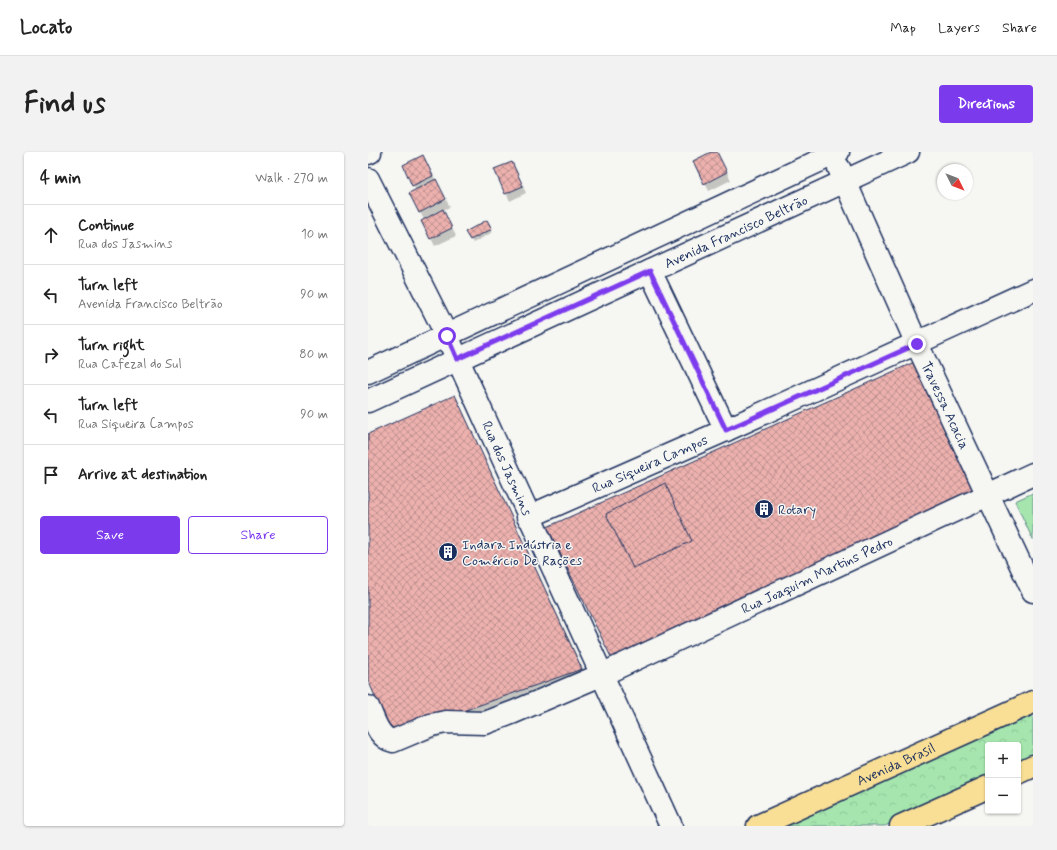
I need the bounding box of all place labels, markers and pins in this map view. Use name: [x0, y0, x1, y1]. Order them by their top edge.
building icon: Rotary: [753, 498, 775, 520]
place label: Rotary: [778, 501, 816, 519]
place label: Indara Indústria e Comércio De Rações: [462, 536, 582, 570]
building icon: Indara Indústria e Comércio De Rações: [437, 541, 459, 563]

